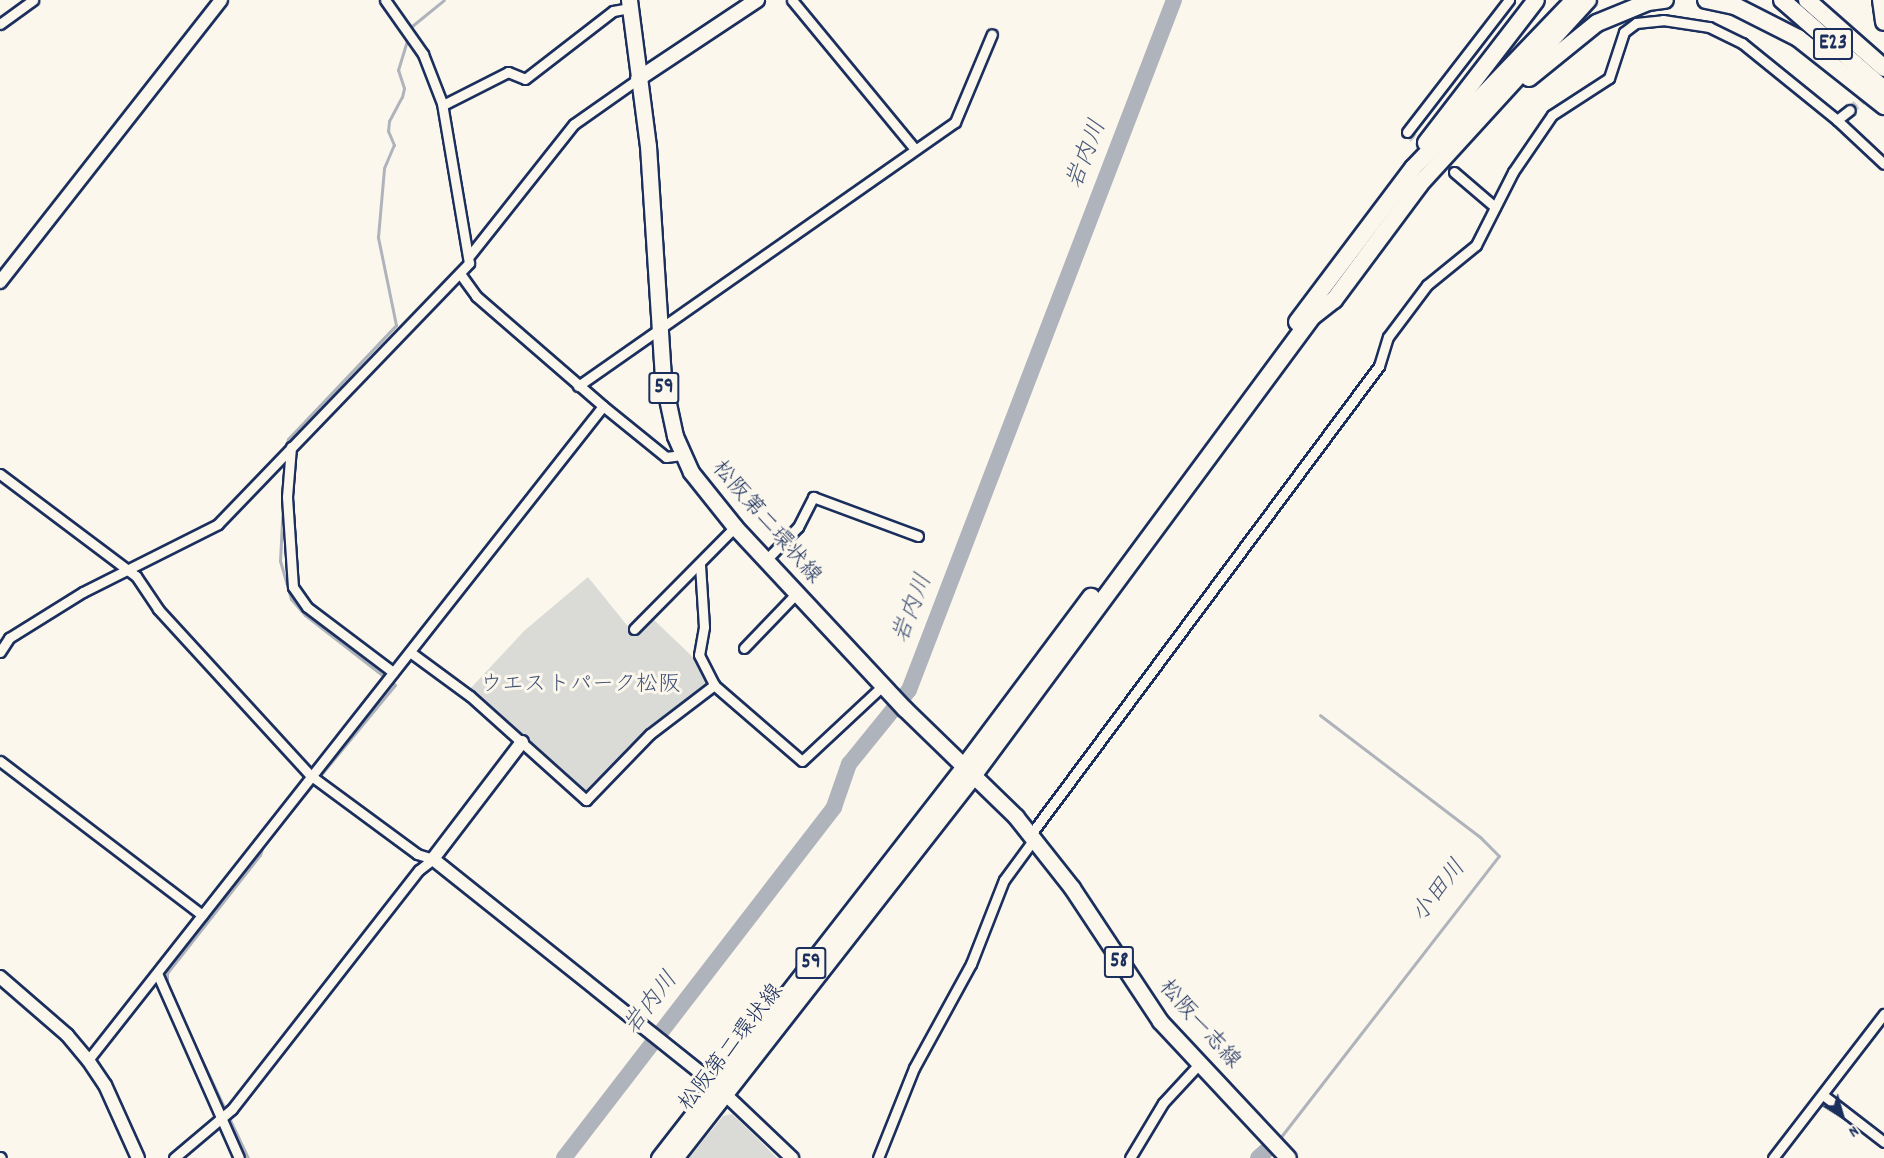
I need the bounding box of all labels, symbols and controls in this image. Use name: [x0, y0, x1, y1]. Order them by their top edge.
road number: E23: [1812, 26, 1854, 62]
water label: 岩内川: [1062, 116, 1114, 194]
road number: 59: [648, 370, 680, 406]
street label: 松阪第二環状線: [706, 456, 826, 590]
water label: 岩内川: [888, 570, 940, 648]
park label: ウエストパーク松阪: [481, 673, 679, 699]
water label: 小田川: [1406, 855, 1474, 929]
road number: 58: [1102, 944, 1136, 980]
road number: 59: [794, 945, 828, 981]
water label: 岩内川: [618, 967, 686, 1041]
street label: 松阪一志線: [1152, 975, 1246, 1075]
street label: 松阪第二環状線: [674, 979, 790, 1117]
north arrow: [1812, 1086, 1872, 1146]
text: N: [1843, 1119, 1863, 1142]

